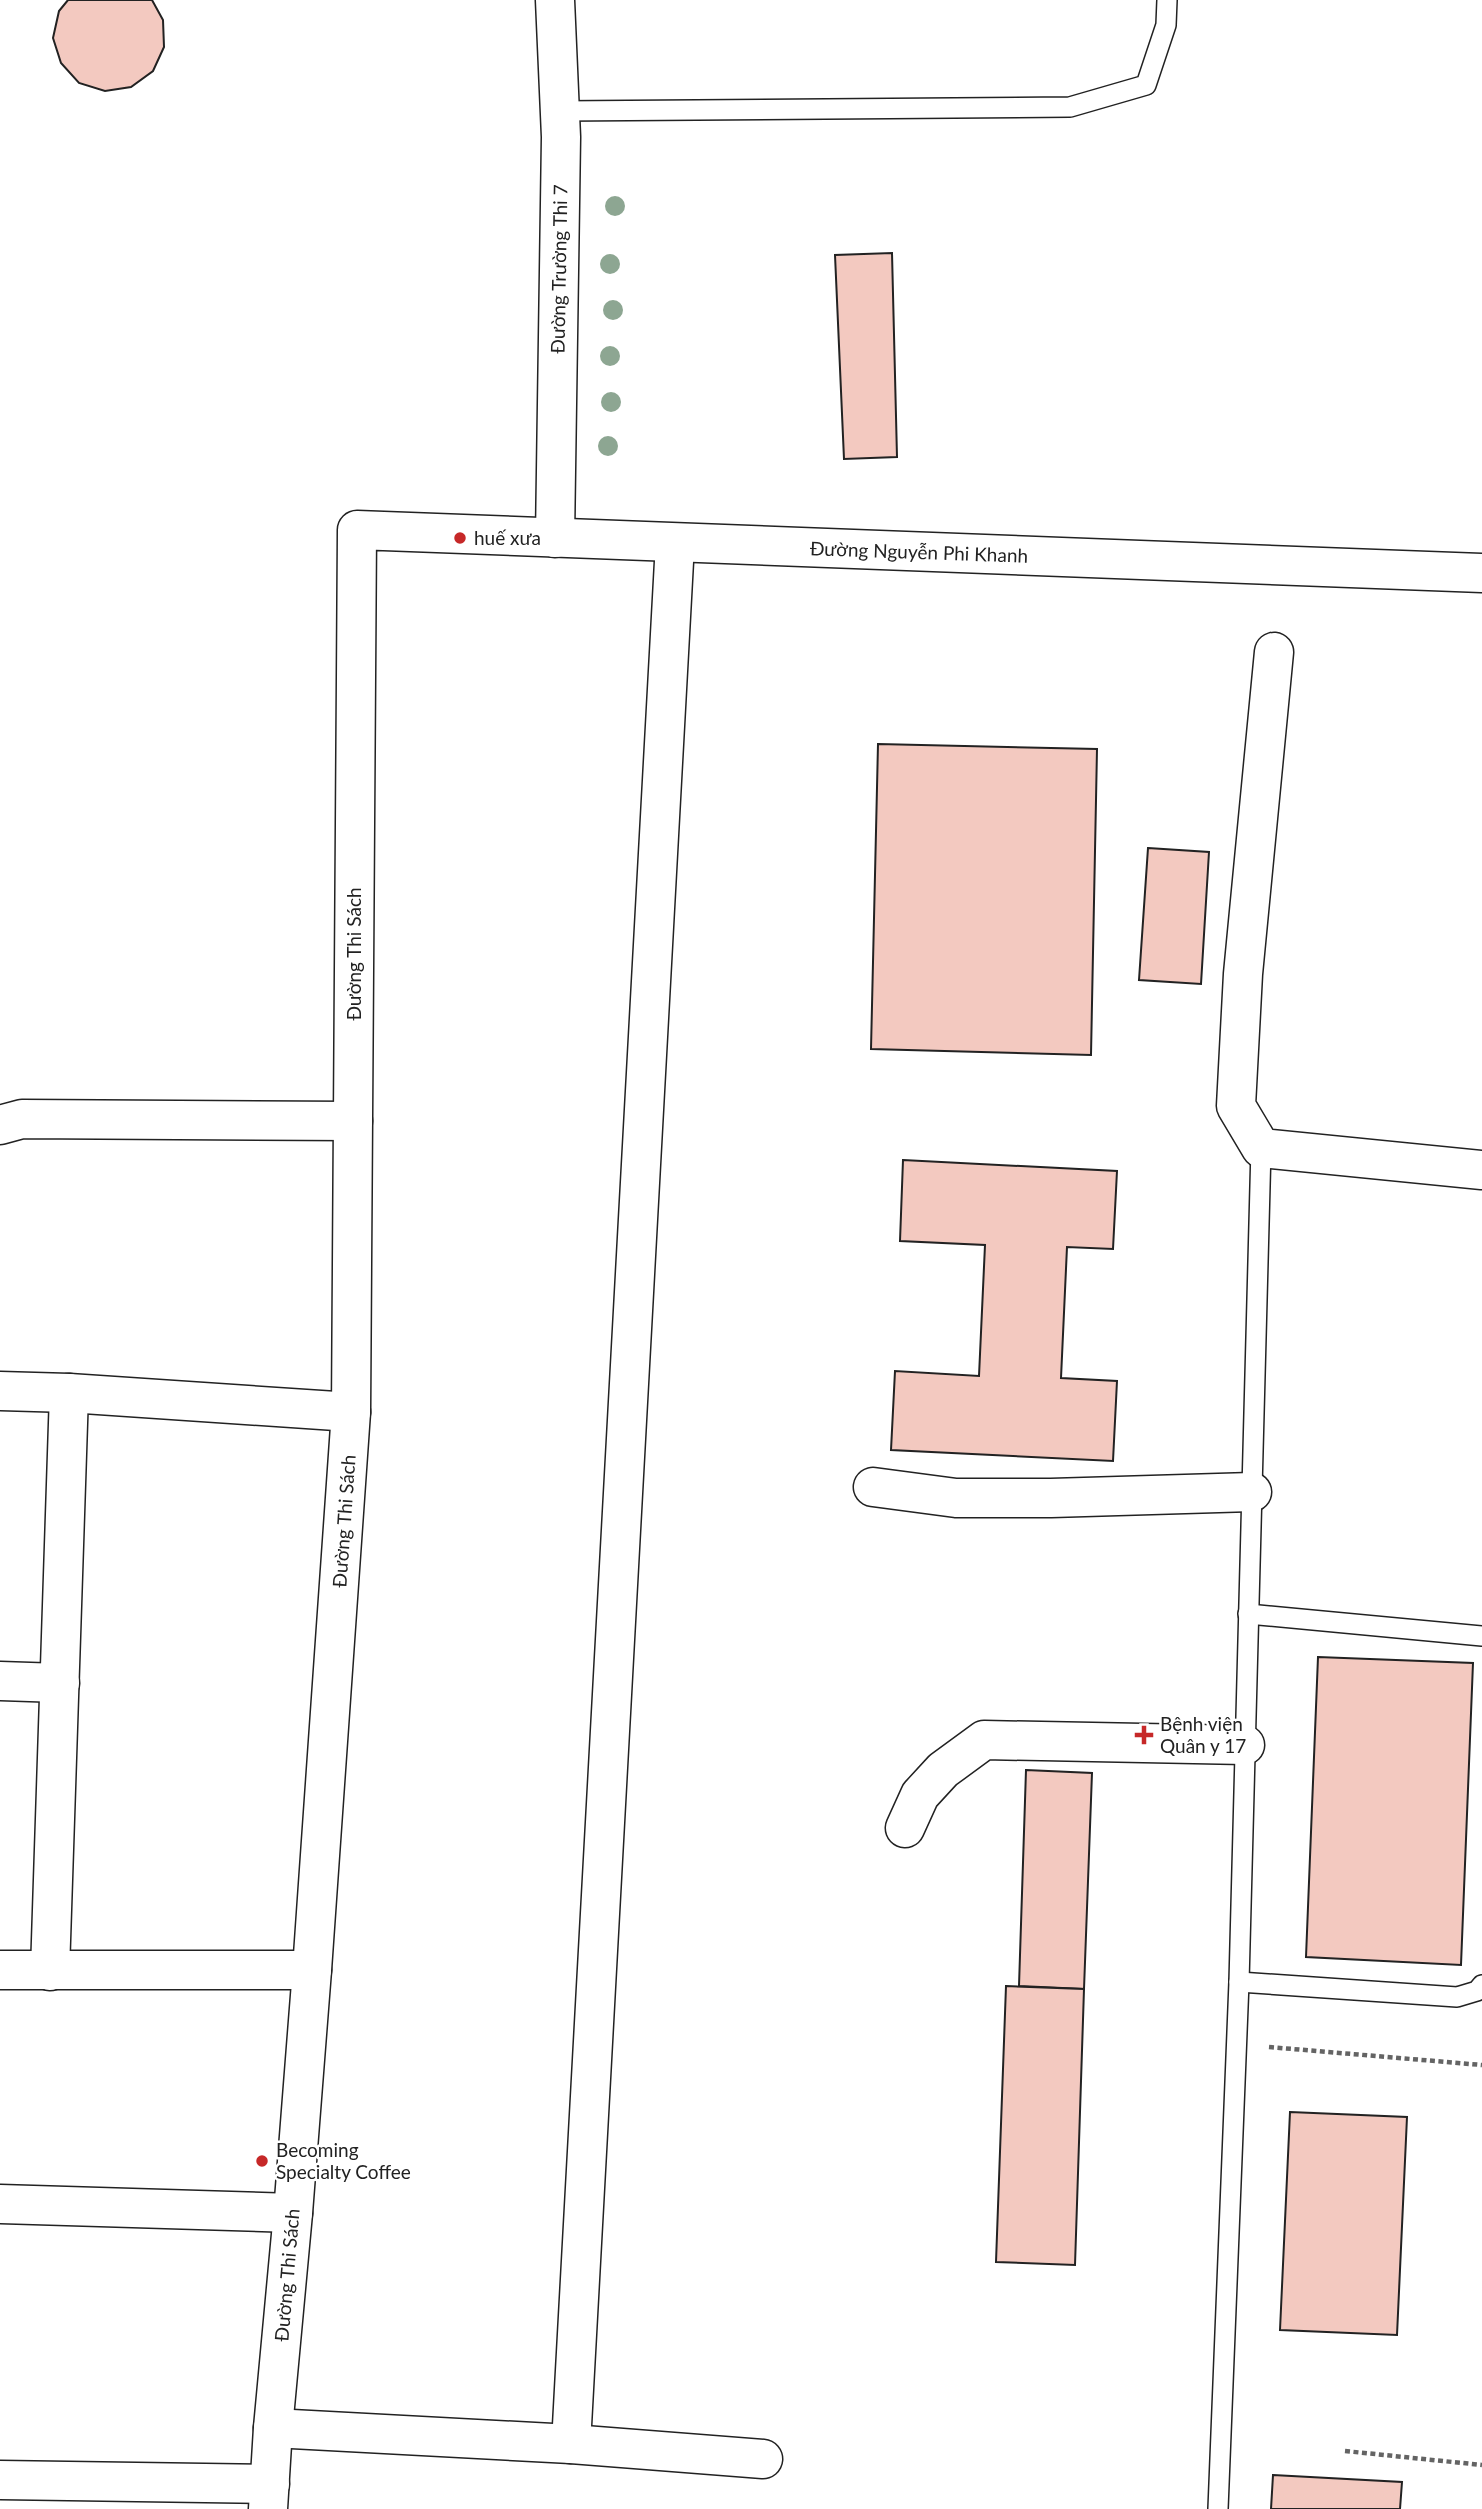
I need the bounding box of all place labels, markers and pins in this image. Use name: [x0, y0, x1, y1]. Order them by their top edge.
place label: huế xưa: [474, 526, 541, 549]
marker: huế xưa: [452, 530, 468, 546]
place label: Bệnh viện Quân y 17: [1160, 1712, 1246, 1757]
marker: Bệnh viện Quân y 17: [1134, 1725, 1154, 1745]
place label: Becoming Specialty Coffee: [276, 2138, 411, 2183]
marker: Becoming Specialty Coffee: [254, 2153, 270, 2169]

